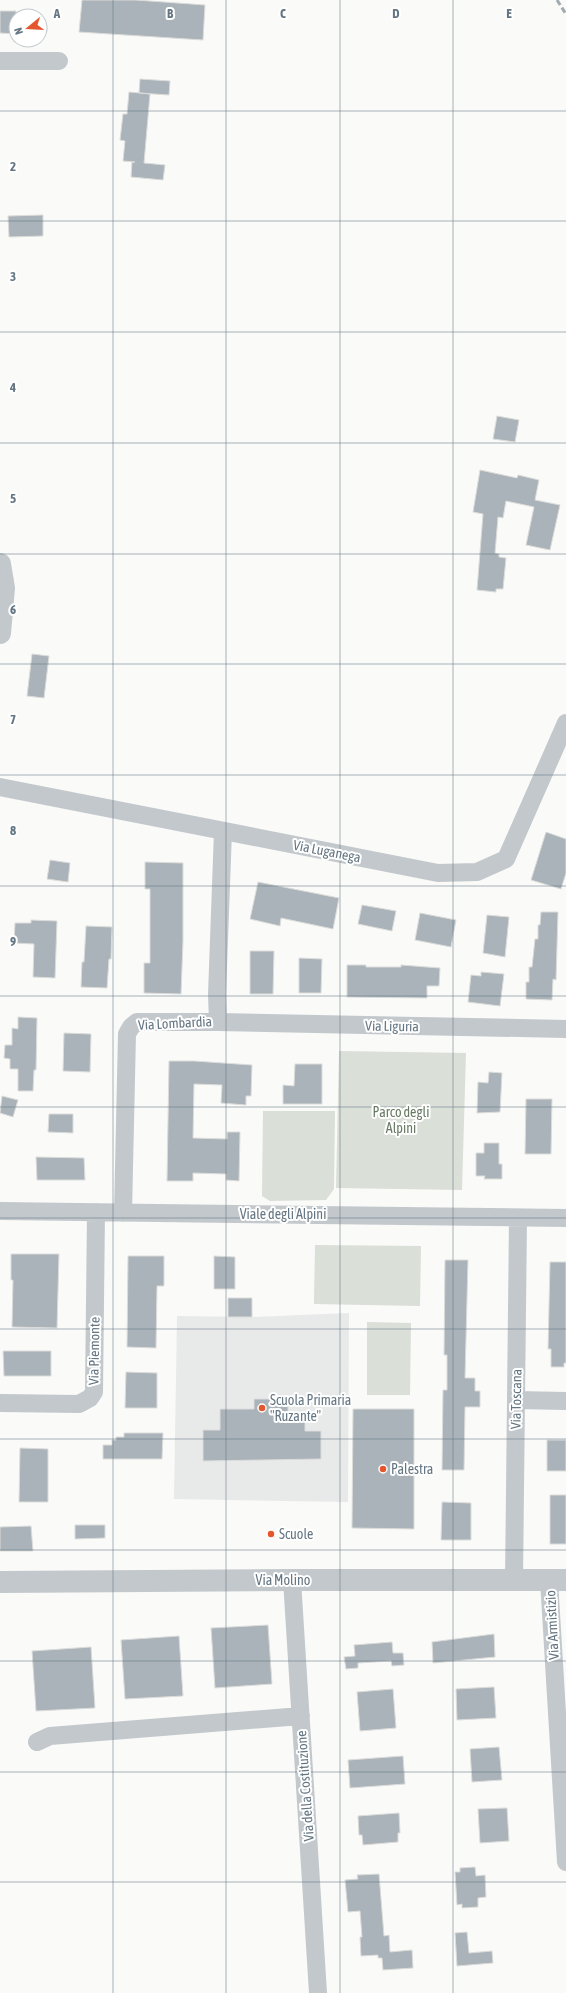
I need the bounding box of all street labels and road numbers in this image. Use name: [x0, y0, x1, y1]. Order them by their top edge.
street label: Via Luganega: [292, 837, 362, 865]
street label: Via Lombardia: [138, 1013, 212, 1033]
street label: Via Liguria: [365, 1018, 419, 1034]
street label: Viale degli Alpini: [240, 1206, 326, 1222]
street label: Via Piemonte: [85, 1317, 103, 1385]
street label: Via Toscana: [507, 1369, 525, 1429]
street label: Via Molino: [256, 1572, 310, 1588]
street label: Via Armistizio: [542, 1590, 562, 1660]
street label: Via della Costituzione: [293, 1730, 317, 1842]

